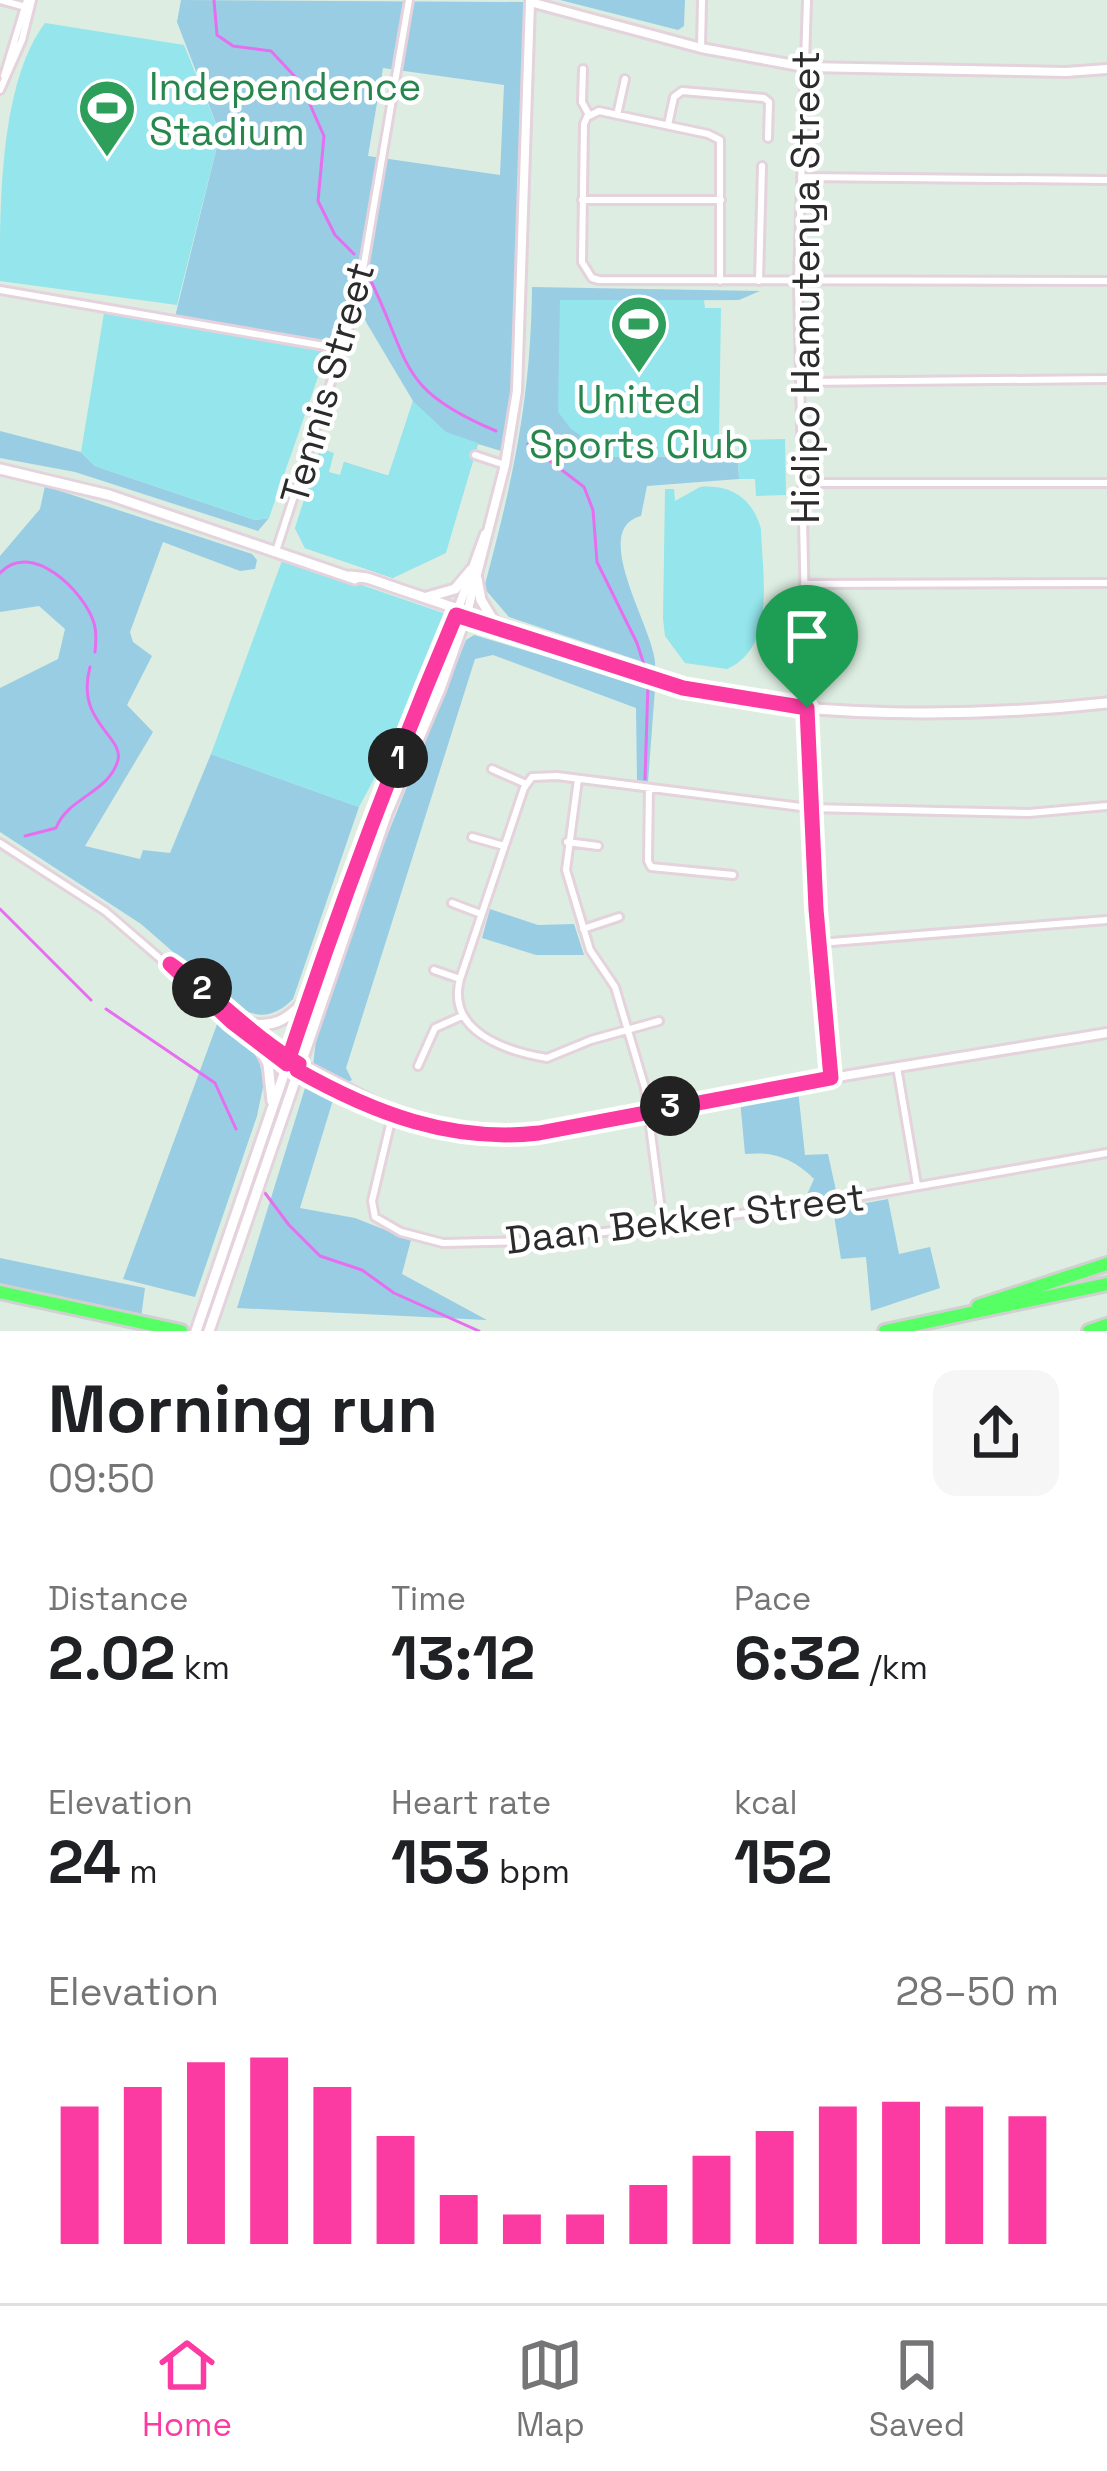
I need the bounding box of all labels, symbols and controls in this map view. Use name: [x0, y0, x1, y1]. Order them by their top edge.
street label: Hidipo Hamutenya Street: [781, 50, 830, 524]
place label: Independence Stadium: [149, 62, 421, 156]
sports icon: Independence Stadium: [76, 77, 138, 159]
street label: Tennis Street: [270, 257, 385, 510]
sports icon: United Sports Club: [608, 293, 670, 375]
place label: United Sports Club: [529, 375, 749, 469]
pin: [756, 585, 858, 708]
icon: arrive: [774, 603, 840, 669]
pin: 1: [368, 728, 428, 788]
text: 1: [391, 737, 405, 779]
pin: 2: [172, 958, 232, 1018]
text: 2: [192, 967, 212, 1009]
pin: 3: [640, 1076, 700, 1136]
text: 3: [660, 1085, 680, 1127]
street label: Daan Bekker Street: [503, 1172, 867, 1265]
text: Morning run: [48, 1367, 438, 1451]
button: share: [933, 1370, 1059, 1496]
text: 09:50: [48, 1454, 155, 1503]
text: Distance: [48, 1578, 189, 1620]
text: Time: [391, 1578, 466, 1620]
text: Pace: [734, 1578, 811, 1620]
text: 2.02: [48, 1620, 175, 1697]
text: 13:12: [391, 1620, 535, 1697]
text: 6:32: [734, 1620, 861, 1697]
text: km: [175, 1647, 230, 1689]
text: /km: [861, 1647, 928, 1689]
text: Elevation: [48, 1782, 193, 1824]
text: Heart rate: [391, 1782, 551, 1824]
text: kcal: [734, 1782, 798, 1824]
text: 24: [48, 1824, 121, 1901]
text: 153: [391, 1824, 491, 1901]
text: 152: [734, 1824, 832, 1901]
text: m: [121, 1851, 158, 1893]
text: bpm: [491, 1851, 570, 1893]
text: Elevation: [48, 1967, 219, 2016]
text: 28–50 m: [896, 1967, 1059, 2016]
tab: Home: [142, 2332, 232, 2446]
tab: Map: [516, 2332, 585, 2446]
tab: Saved: [869, 2332, 965, 2446]

